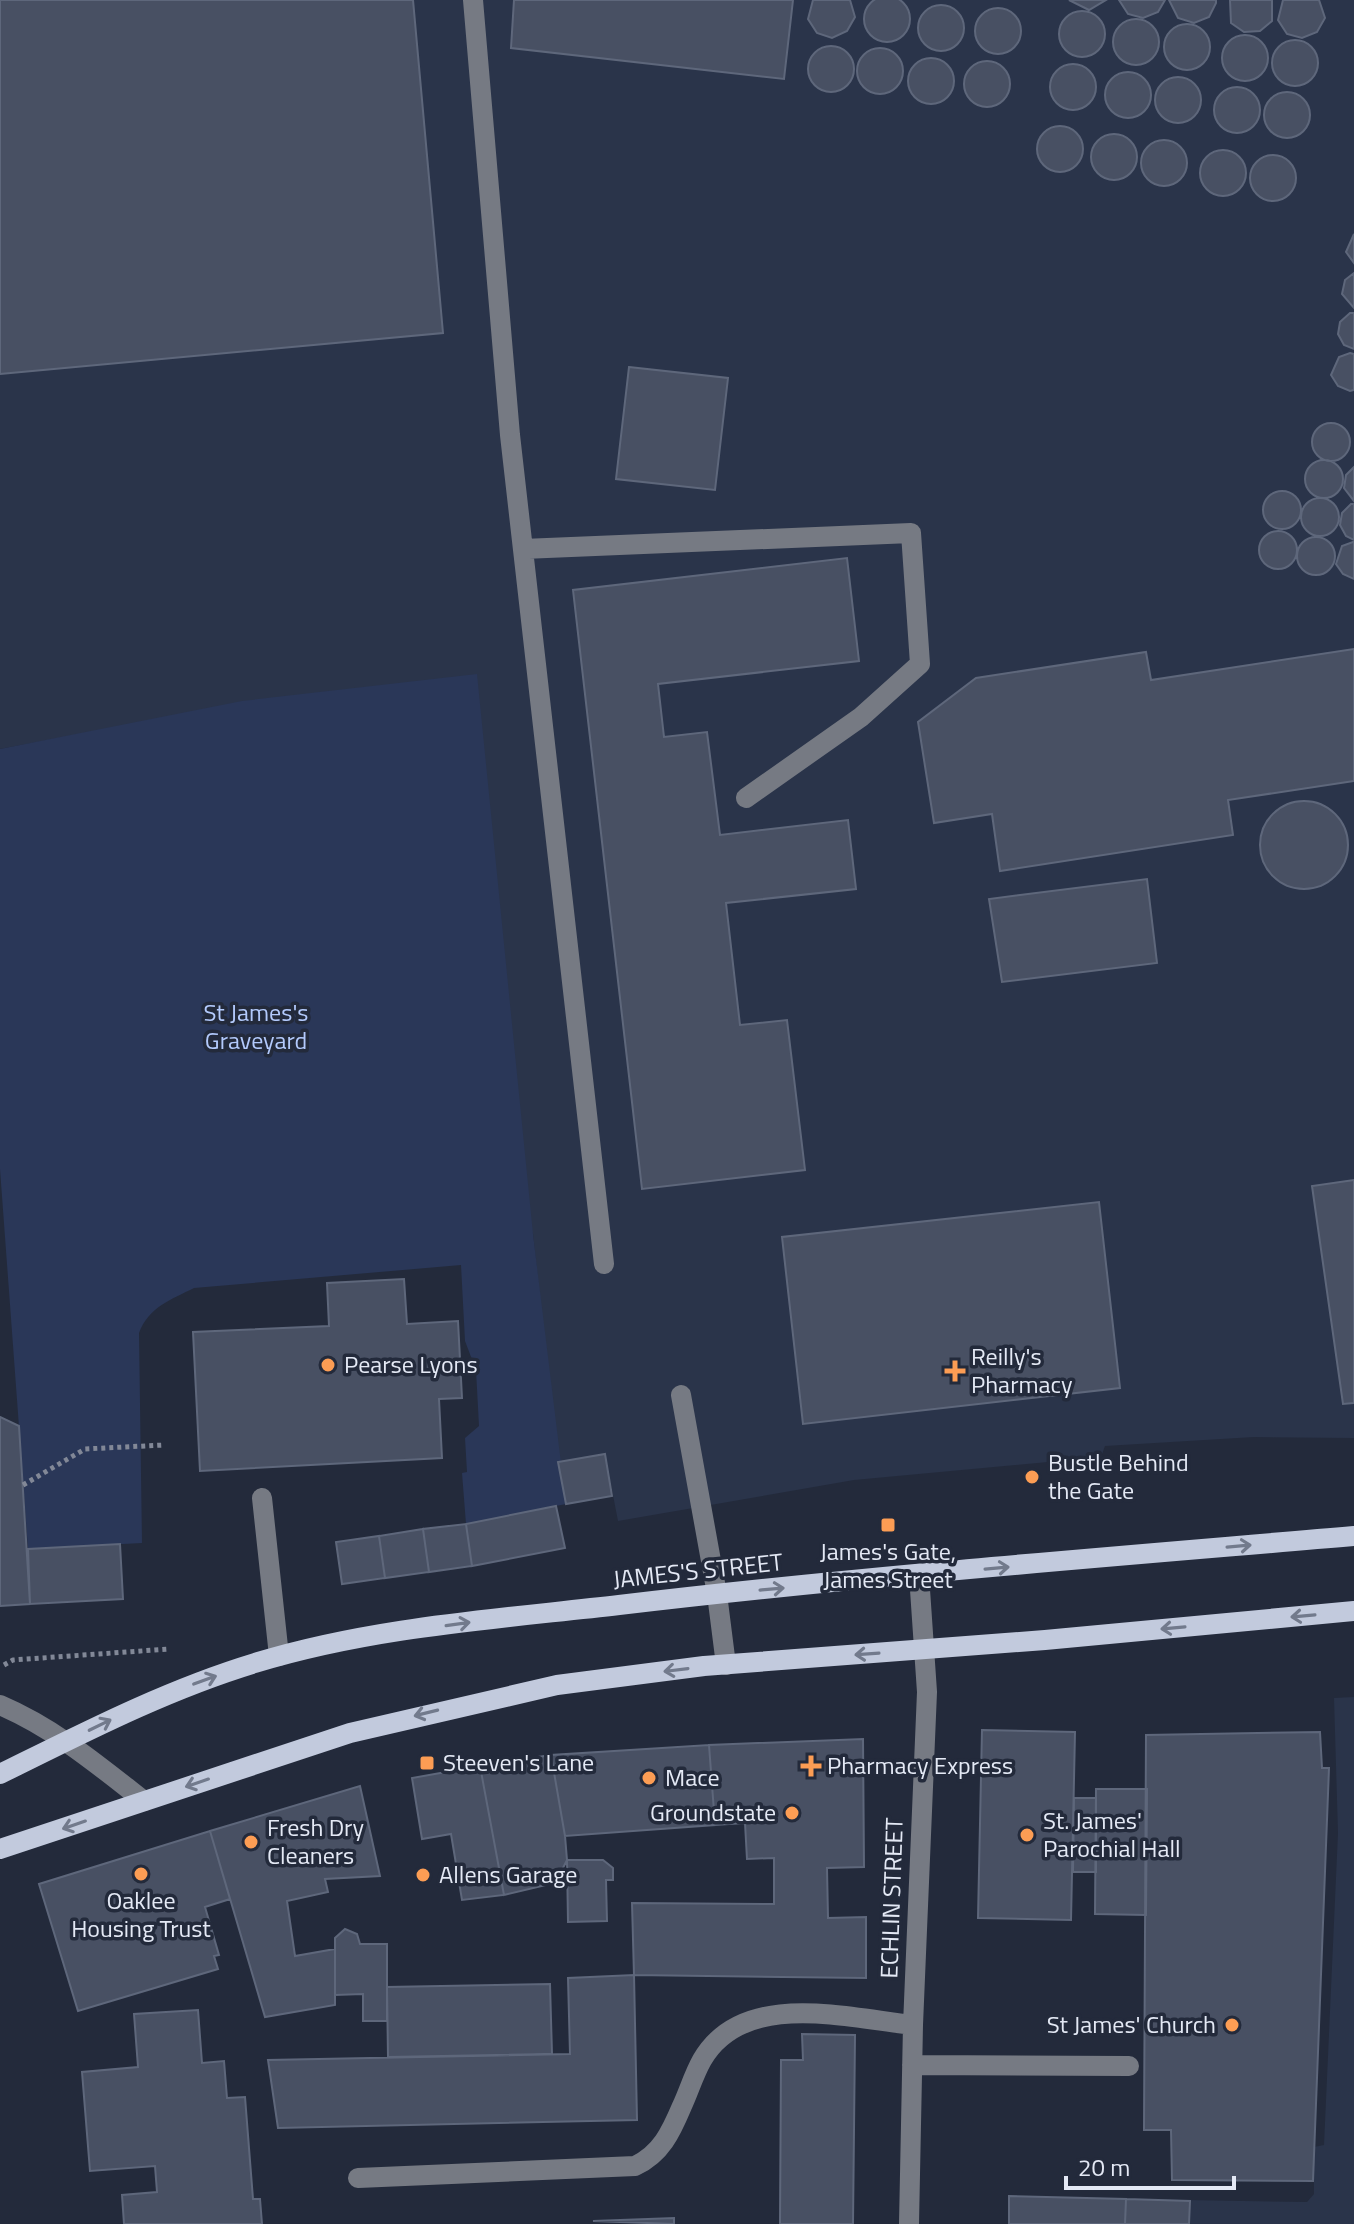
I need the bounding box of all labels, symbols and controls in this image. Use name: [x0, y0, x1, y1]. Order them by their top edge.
park label: St James's Graveyard: [204, 994, 308, 1058]
place label: Reilly's Pharmacy: [971, 1338, 1073, 1402]
place label: Pearse Lyons: [344, 1346, 478, 1382]
marker: Pearse Lyons: [319, 1356, 337, 1374]
marker: Reilly's Pharmacy: [946, 1362, 964, 1380]
place label: Bustle Behind the Gate: [1048, 1444, 1189, 1508]
marker: Bustle Behind the Gate: [1023, 1468, 1041, 1486]
marker: James's Gate, James Street: [879, 1516, 897, 1534]
place label: James's Gate, James Street: [820, 1533, 956, 1597]
one-way arrow: [1225, 1538, 1252, 1553]
street label: JAMES'S STREET: [611, 1543, 785, 1597]
one-way arrow: [983, 1560, 1010, 1575]
one-way arrow: [758, 1581, 785, 1596]
one-way arrow: [1290, 1608, 1316, 1623]
one-way arrow: [444, 1617, 471, 1632]
one-way arrow: [1160, 1621, 1187, 1636]
one-way arrow: [854, 1647, 881, 1662]
one-way arrow: [663, 1663, 689, 1678]
one-way arrow: [192, 1672, 217, 1686]
one-way arrow: [414, 1706, 440, 1721]
one-way arrow: [87, 1717, 111, 1732]
place label: Steeven's Lane: [443, 1744, 594, 1780]
place label: Pharmacy Express: [827, 1747, 1013, 1783]
marker: Steeven's Lane: [418, 1754, 436, 1772]
marker: Pharmacy Express: [802, 1757, 820, 1775]
place label: Mace: [665, 1759, 720, 1795]
marker: Mace: [640, 1769, 658, 1787]
one-way arrow: [184, 1776, 209, 1791]
place label: Groundstate: [650, 1794, 776, 1830]
place label: St. James' Parochial Hall: [1043, 1802, 1181, 1866]
marker: Groundstate: [783, 1804, 801, 1822]
place label: Fresh Dry Cleaners: [267, 1809, 364, 1873]
street label: ECHLIN STREET: [870, 1817, 912, 1979]
one-way arrow: [62, 1818, 87, 1833]
marker: St. James' Parochial Hall: [1018, 1826, 1036, 1844]
marker: Fresh Dry Cleaners: [242, 1833, 260, 1851]
place label: Allens Garage: [439, 1856, 577, 1892]
marker: Oaklee Housing Trust: [132, 1865, 150, 1883]
marker: Allens Garage: [414, 1866, 432, 1884]
place label: Oaklee Housing Trust: [71, 1882, 211, 1946]
place label: St James' Church: [1047, 2006, 1216, 2042]
marker: St James' Church: [1223, 2016, 1241, 2034]
scale bar: [1066, 2140, 1234, 2190]
text: 20 m: [1078, 2149, 1130, 2185]

